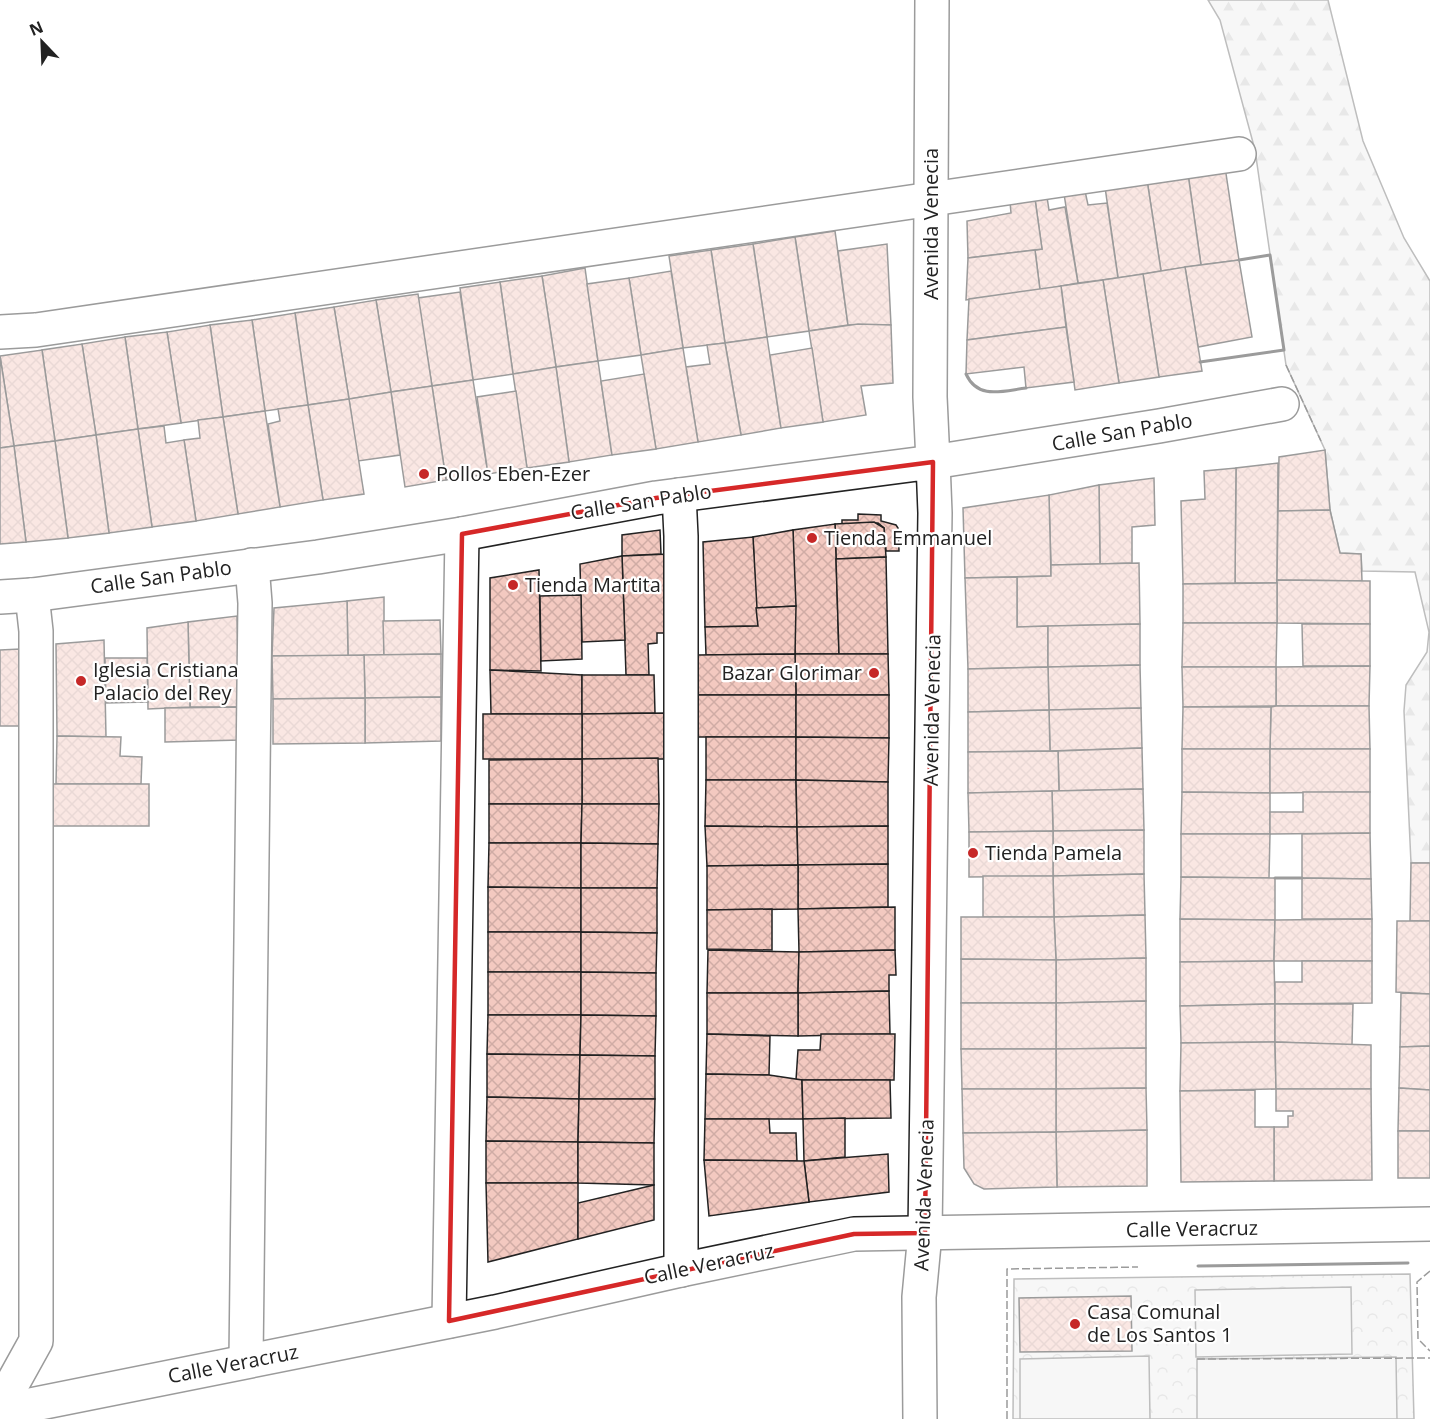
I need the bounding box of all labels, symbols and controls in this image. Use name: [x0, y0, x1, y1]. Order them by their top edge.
north arrow: [12, 12, 72, 72]
text: N: [26, 16, 46, 41]
street label: Avenida Venecia: [917, 148, 944, 300]
street label: Calle San Pablo: [1050, 406, 1194, 457]
place label: Pollos Eben-Ezer: [436, 460, 590, 487]
marker: Pollos Eben-Ezer: [417, 467, 431, 481]
street label: Calle San Pablo: [569, 477, 713, 526]
place label: Tienda Emmanuel: [824, 524, 992, 551]
marker: Tienda Emmanuel: [805, 531, 819, 545]
street label: Calle San Pablo: [89, 553, 233, 600]
place label: Tienda Martita: [525, 571, 661, 598]
marker: Tienda Martita: [506, 578, 520, 592]
street label: Avenida Venecia: [917, 634, 946, 786]
place label: Iglesia Cristiana Palacio del Rey: [93, 656, 239, 706]
place label: Bazar Glorimar: [721, 659, 862, 686]
marker: Bazar Glorimar: [867, 666, 881, 680]
marker: Iglesia Cristiana Palacio del Rey: [74, 674, 88, 688]
place label: Tienda Pamela: [985, 839, 1122, 866]
marker: Tienda Pamela: [966, 846, 980, 860]
street label: Avenida Venecia: [907, 1118, 940, 1271]
street label: Calle Veracruz: [1126, 1214, 1258, 1243]
street label: Calle Veracruz: [641, 1237, 776, 1290]
place label: Casa Comunal de Los Santos 1: [1087, 1298, 1233, 1348]
marker: Casa Comunal de Los Santos 1: [1068, 1317, 1082, 1331]
street label: Calle Veracruz: [166, 1338, 300, 1389]

